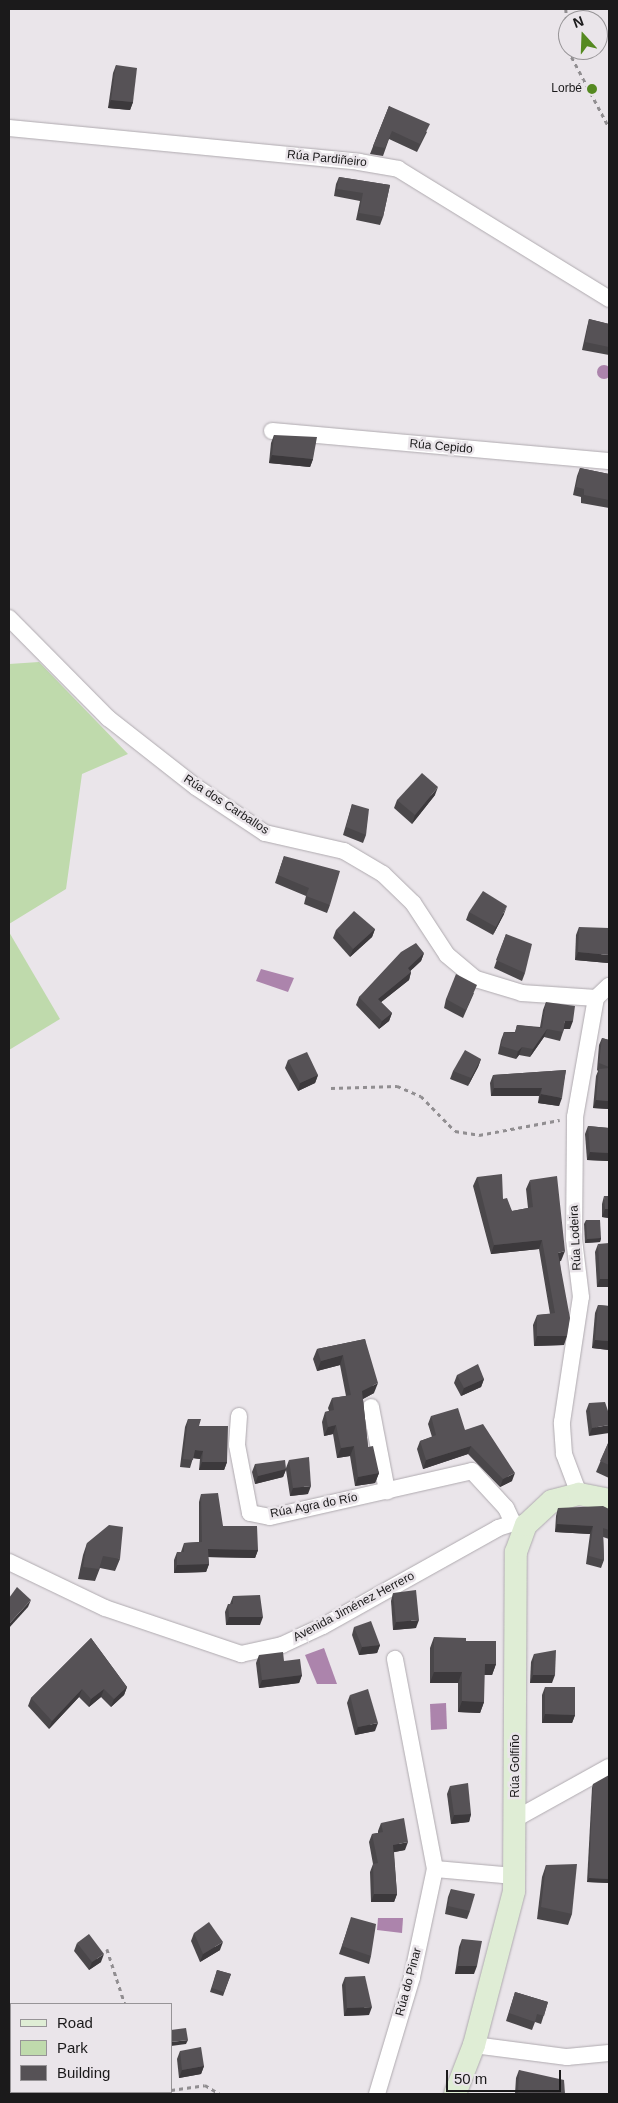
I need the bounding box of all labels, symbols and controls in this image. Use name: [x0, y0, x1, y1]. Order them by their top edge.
north arrow: [558, 10, 608, 60]
text: N: [571, 13, 586, 31]
place label: Lorbé: [551, 82, 582, 96]
marker: Lorbé: [586, 83, 598, 95]
street label: Rúa Pardiñeiro: [286, 148, 368, 170]
street label: Rúa Cepido: [409, 437, 473, 457]
street label: Rúa dos Carballos: [181, 772, 271, 838]
street label: Rúa Lodeira: [567, 1205, 585, 1271]
street label: Rúa Agra do Río: [269, 1490, 359, 1522]
street label: Avenida Jiménez Herrero: [291, 1569, 417, 1645]
street label: Rúa Golfiño: [509, 1734, 523, 1798]
street label: Rúa do Pinar: [393, 1946, 425, 2018]
legend: [10, 2003, 172, 2093]
text: Road: [57, 2014, 93, 2031]
text: Park: [57, 2039, 88, 2056]
scale bar: [448, 2060, 563, 2092]
text: Building: [57, 2064, 110, 2081]
text: 50 m: [454, 2070, 487, 2087]

